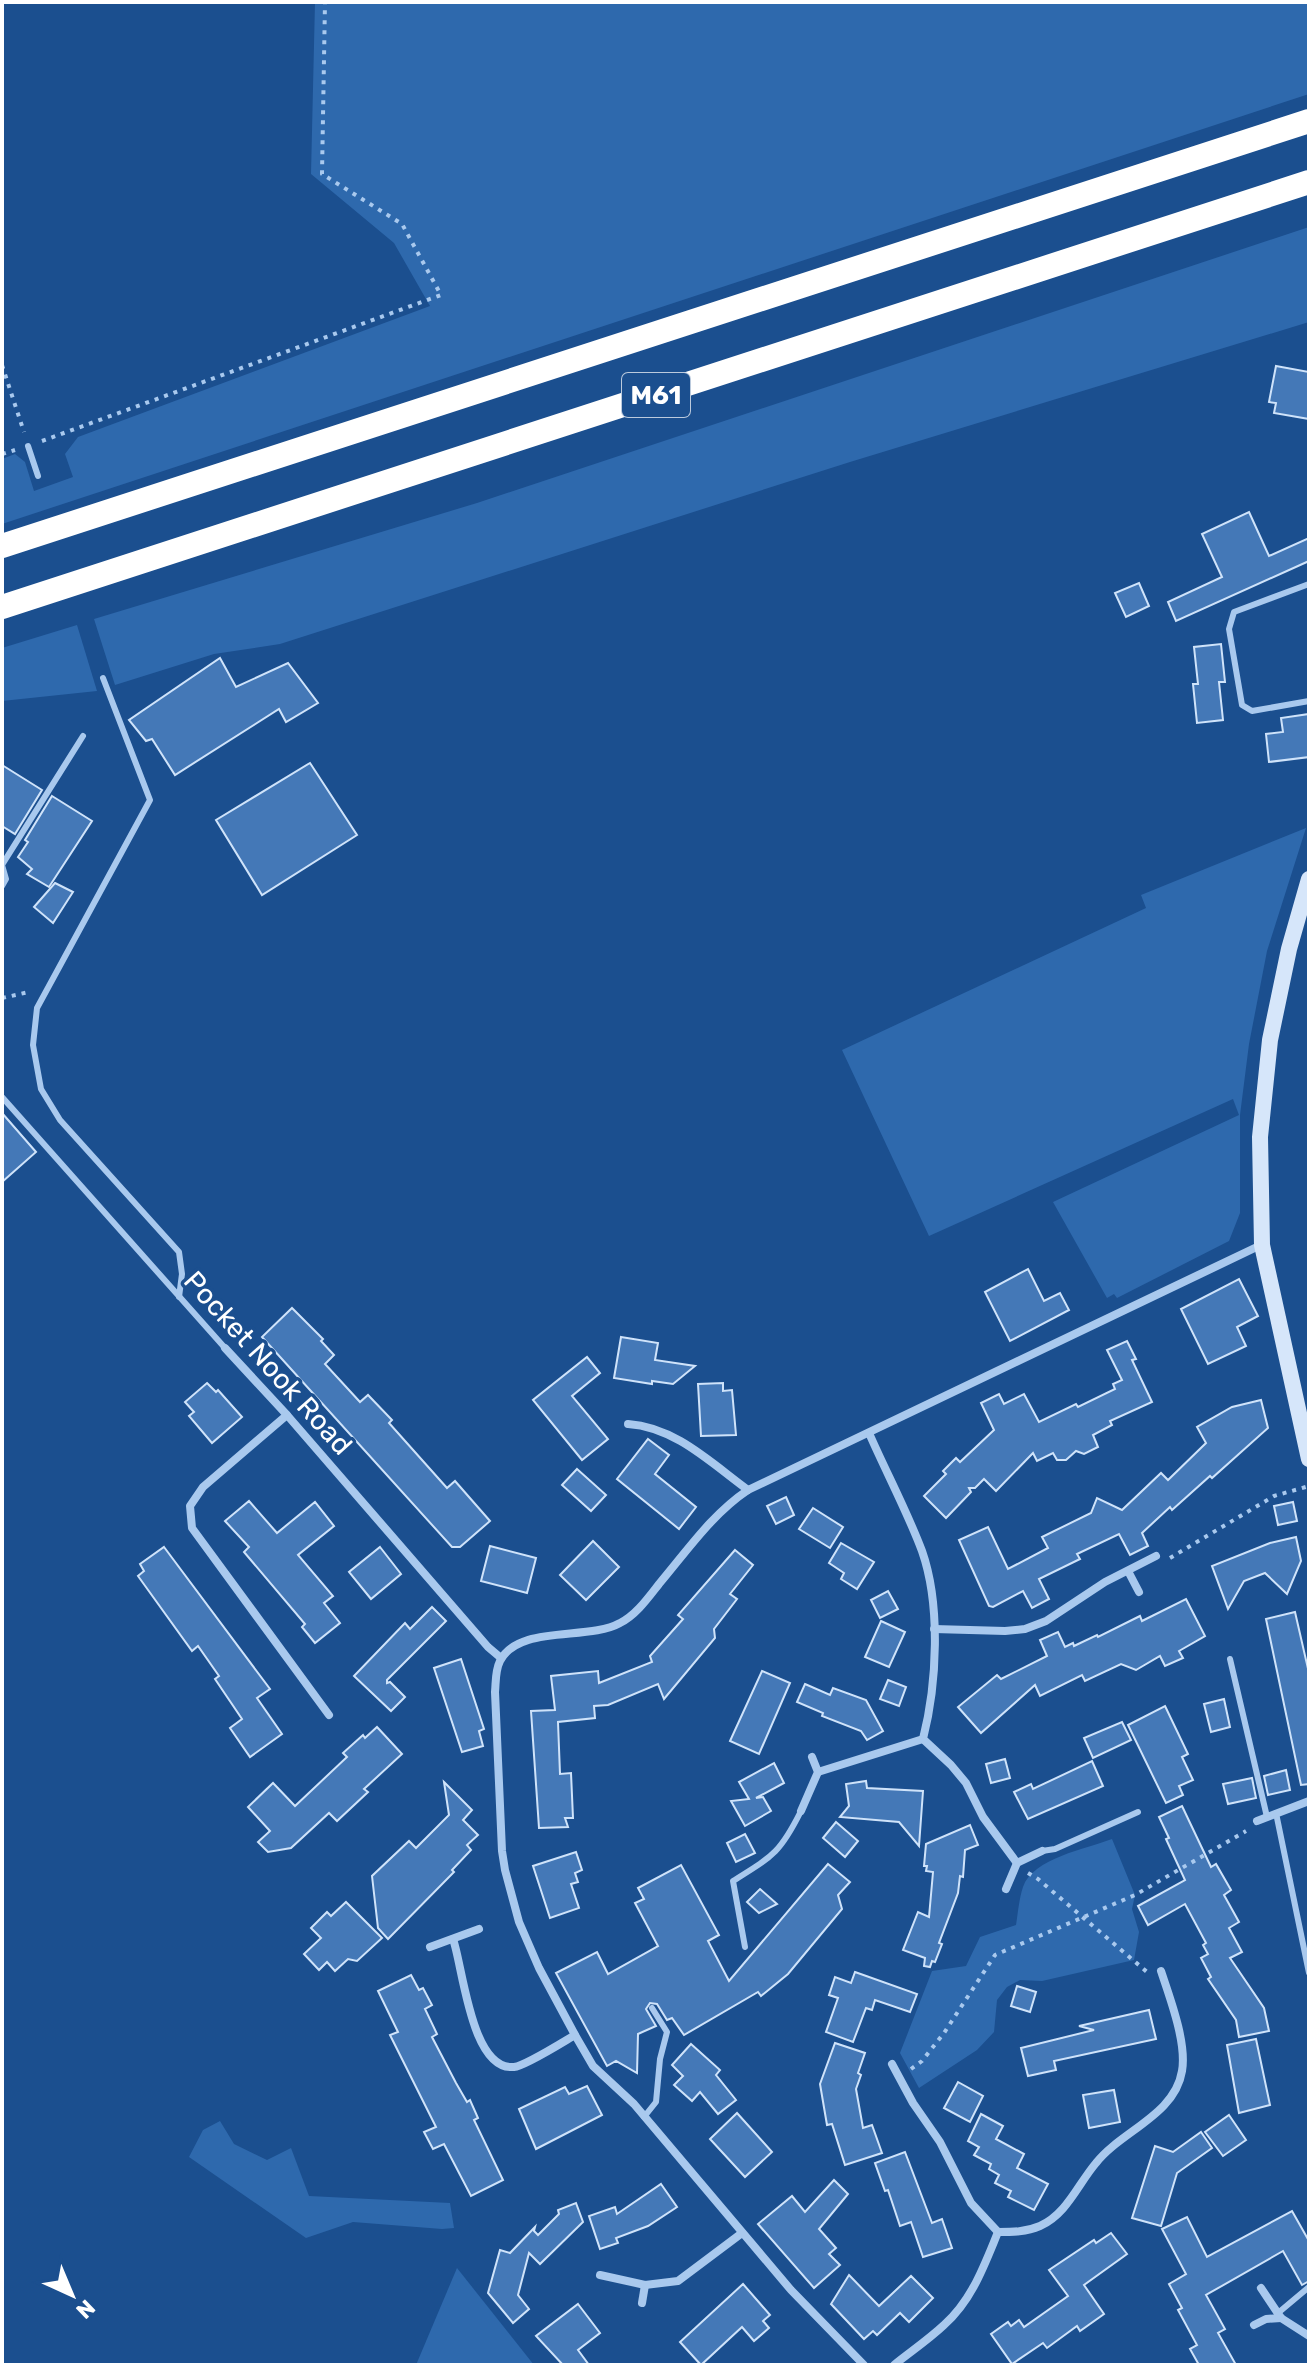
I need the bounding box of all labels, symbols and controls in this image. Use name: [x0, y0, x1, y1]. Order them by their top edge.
road number: M61: [622, 373, 690, 417]
street label: Pocket Nook Road: [177, 1264, 359, 1462]
north arrow: [32, 2255, 112, 2335]
text: N: [70, 2294, 101, 2324]

